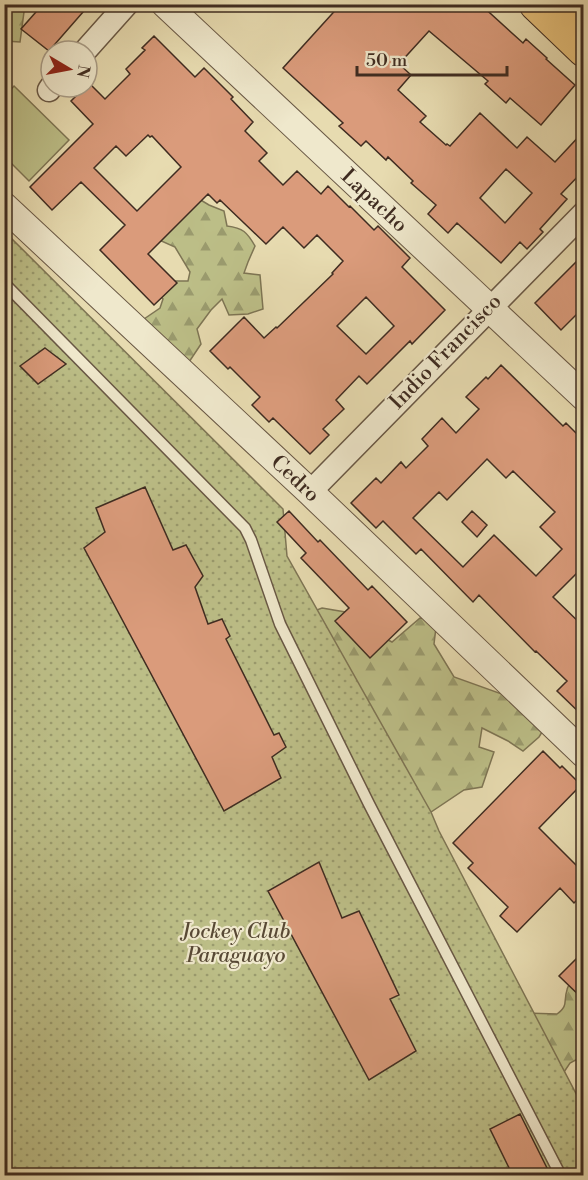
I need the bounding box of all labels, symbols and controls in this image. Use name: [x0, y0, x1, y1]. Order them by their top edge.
north arrow: [39, 39, 99, 99]
scale bar: [357, 39, 507, 77]
text: 50 m: [366, 49, 408, 72]
text: N: [72, 63, 94, 80]
street label: Lapacho: [335, 164, 413, 238]
street label: Indio Francisco: [384, 289, 508, 415]
street label: Cedro: [265, 450, 325, 508]
park label: Jockey Club Paraguayo: [180, 919, 291, 969]

